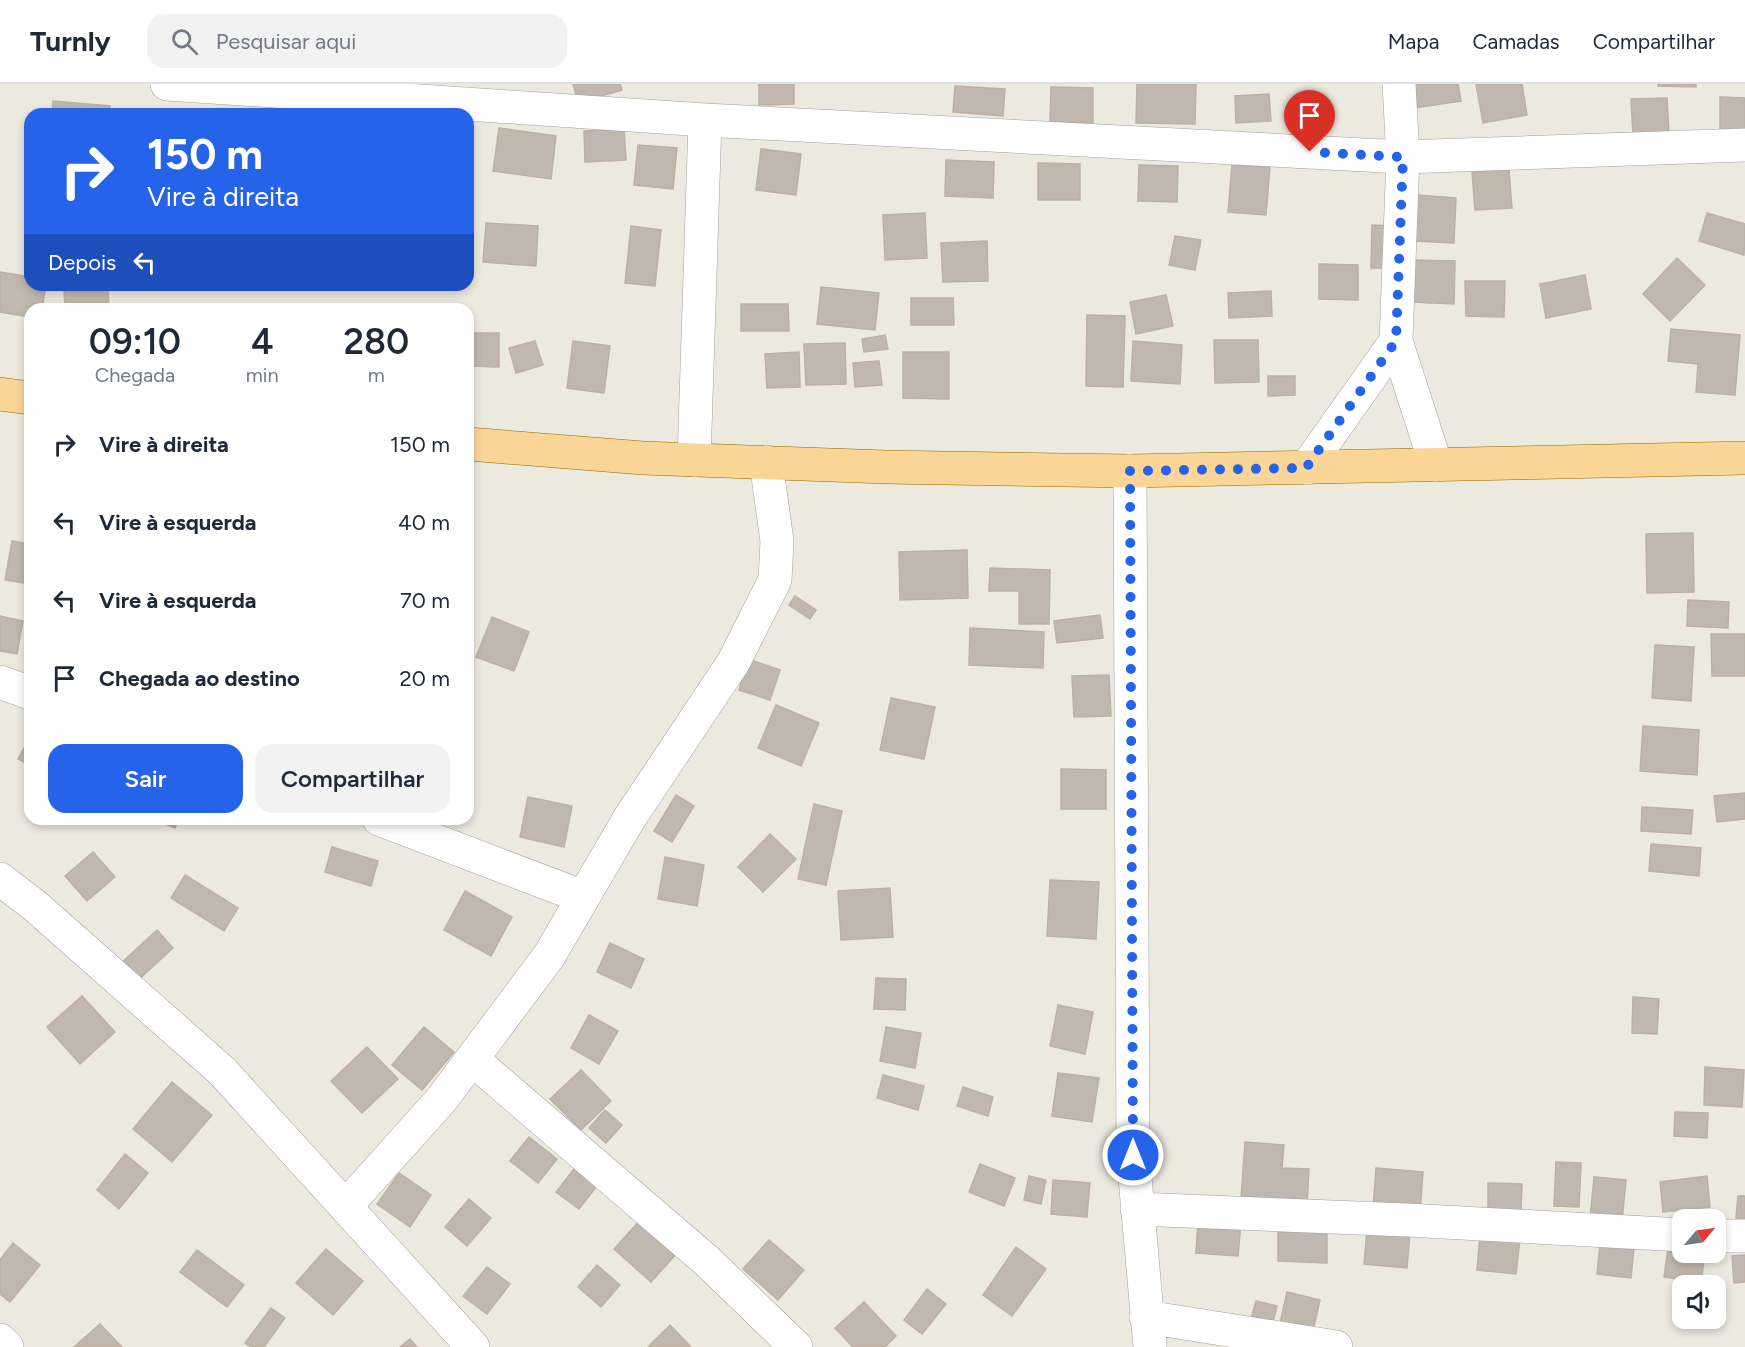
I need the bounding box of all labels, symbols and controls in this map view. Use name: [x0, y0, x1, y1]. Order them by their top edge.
search box: [147, 14, 567, 68]
text: Turnly: [30, 24, 111, 58]
icon: search: [168, 25, 201, 58]
text: Pesquisar aqui: [216, 28, 356, 55]
text: Mapa: [1388, 29, 1439, 54]
text: Camadas: [1472, 29, 1560, 54]
text: Compartilhar: [1593, 29, 1715, 54]
pin: [1284, 90, 1335, 152]
icon: arrive: [1293, 99, 1326, 132]
text: 150 m: [147, 129, 263, 180]
icon: right: [48, 132, 126, 210]
text: Vire à direita: [147, 180, 299, 213]
icon: left: [128, 246, 161, 279]
text: Depois: [48, 249, 116, 276]
text: 09:10: [89, 320, 181, 363]
text: 4: [251, 320, 274, 363]
text: 280: [343, 320, 409, 363]
text: Chegada: [95, 363, 175, 387]
text: min: [246, 363, 279, 387]
text: m: [368, 363, 385, 387]
icon: right: [48, 428, 81, 461]
text: Vire à direita: [99, 431, 229, 458]
text: 150 m: [390, 431, 450, 458]
icon: left: [48, 506, 81, 539]
text: Vire à esquerda: [99, 509, 257, 536]
text: 40 m: [398, 509, 450, 536]
icon: left: [48, 584, 81, 617]
text: Vire à esquerda: [99, 587, 257, 614]
text: 70 m: [400, 587, 450, 614]
icon: arrive: [48, 662, 81, 695]
text: Chegada ao destino: [99, 665, 300, 692]
text: 20 m: [399, 665, 450, 692]
button: Sair: [48, 744, 243, 813]
button: Compartilhar: [255, 744, 450, 813]
position arrow: [1101, 1123, 1165, 1187]
north arrow: [1672, 1209, 1726, 1263]
map controls: [1672, 1209, 1726, 1329]
button: sound: [1672, 1275, 1726, 1329]

